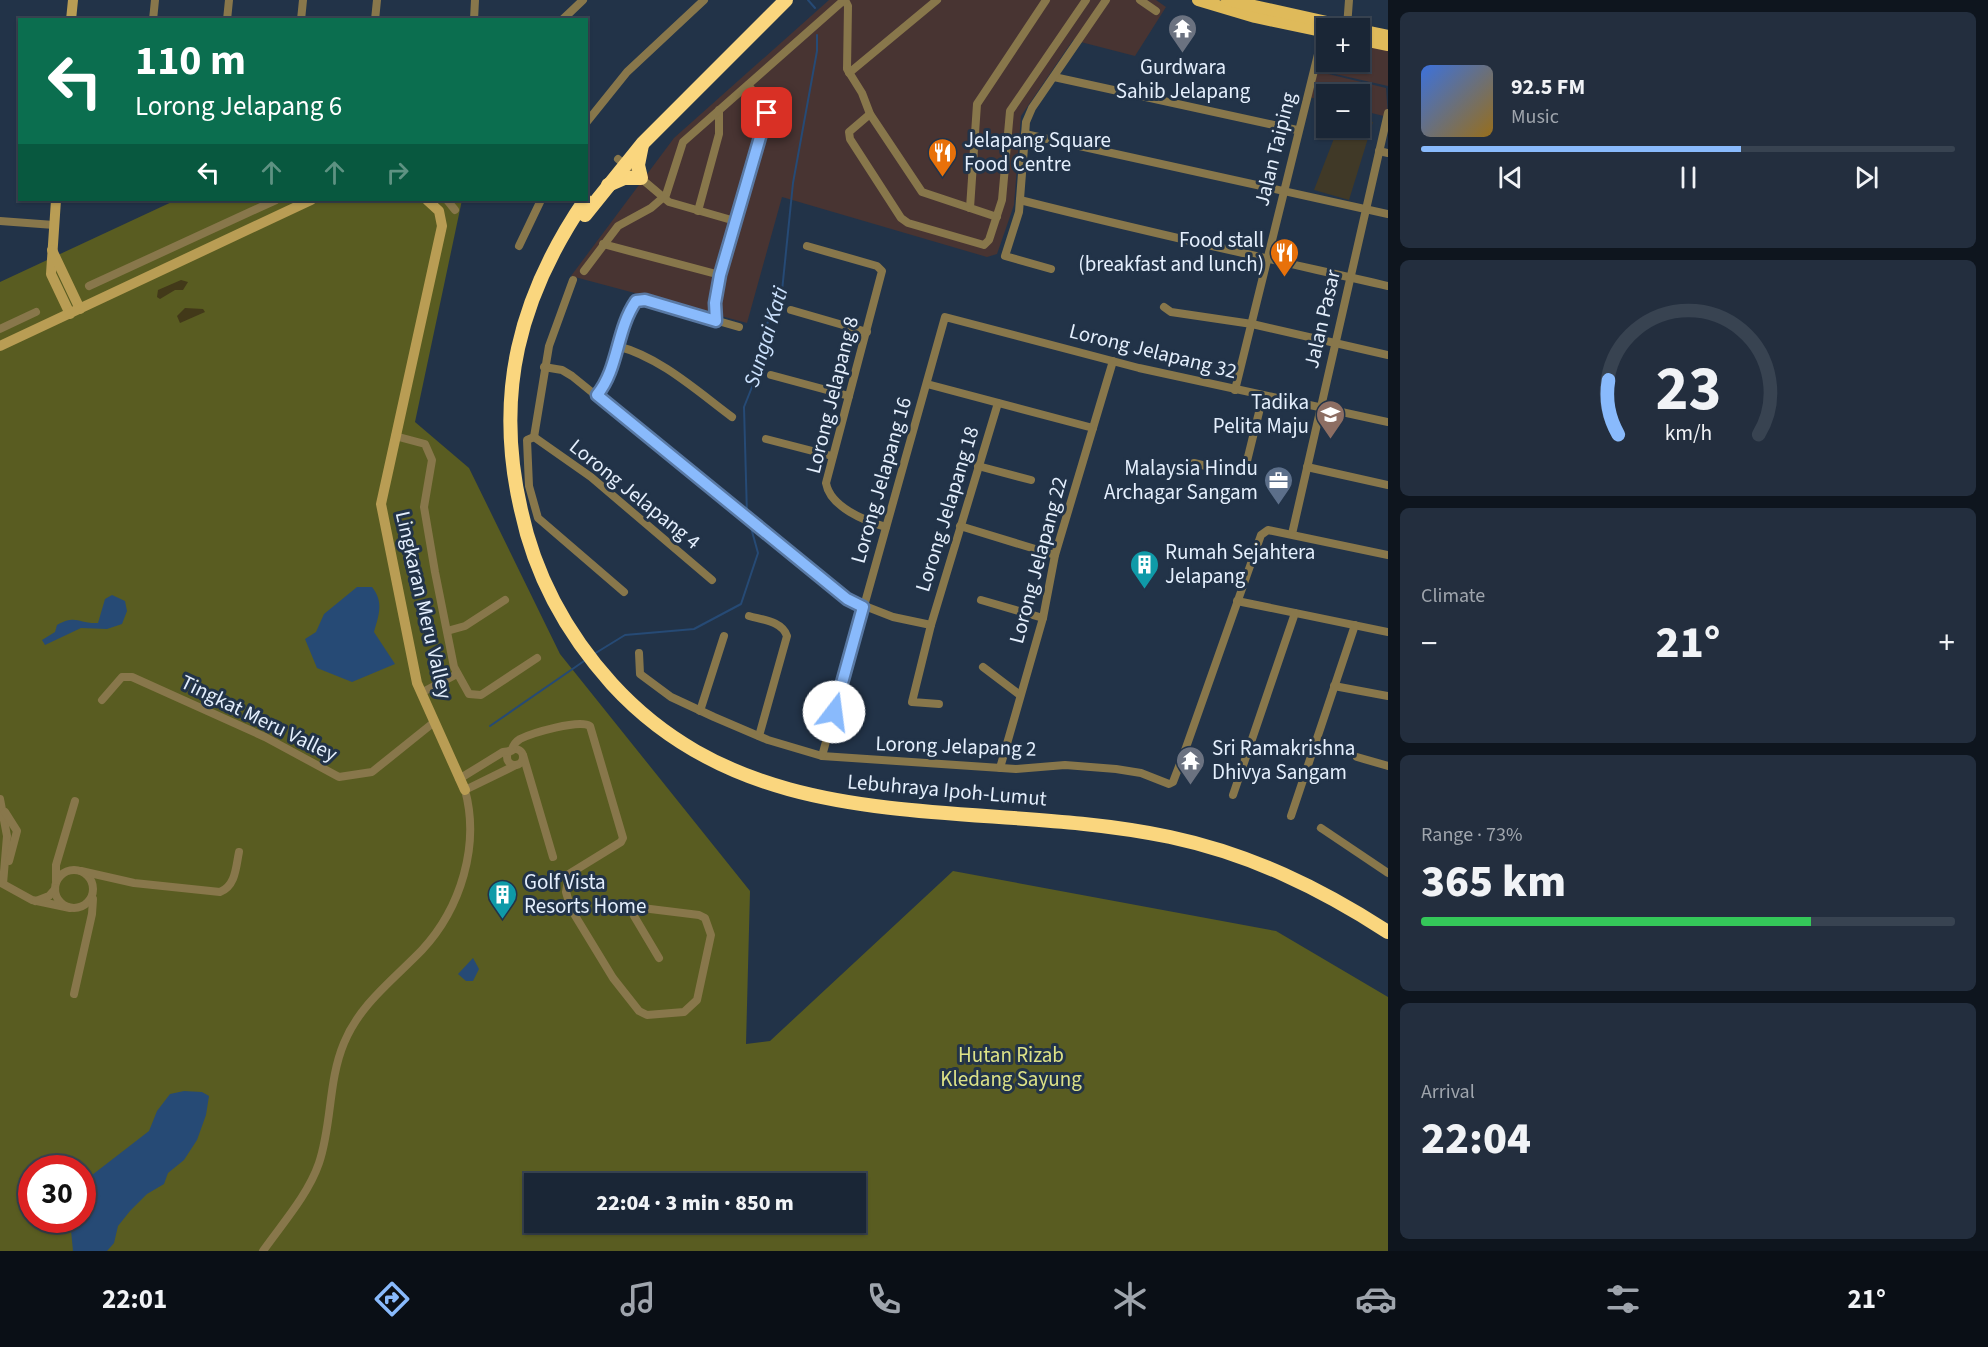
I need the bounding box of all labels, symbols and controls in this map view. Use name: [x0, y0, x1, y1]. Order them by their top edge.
temple icon: Gurdwara Sahib Jelapang: [1167, 12, 1199, 54]
map controls: [1316, 18, 1370, 138]
button: +: [1316, 18, 1370, 72]
text: 110 m: [135, 31, 246, 91]
icon: left: [36, 42, 114, 120]
place label: Gurdwara Sahib Jelapang: [1116, 52, 1251, 106]
text: 92.5 FM: [1511, 71, 1585, 103]
button: −: [1316, 84, 1370, 138]
text: Lorong Jelapang 6: [135, 87, 342, 126]
pin: [741, 87, 792, 138]
street label: Jalan Taiping: [1246, 88, 1304, 209]
icon: arrive: [750, 96, 783, 129]
text: Music: [1511, 103, 1559, 131]
place label: Jelapang Square Food Centre: [964, 125, 1111, 179]
restaurant icon: Jelapang Square Food Centre: [927, 136, 959, 178]
icon: left: [192, 156, 225, 189]
icon: ahead: [255, 156, 288, 189]
icon: ahead: [318, 156, 351, 189]
icon: right: [381, 156, 414, 189]
icon: previous: [1494, 161, 1527, 194]
icon: pause: [1672, 161, 1705, 194]
icon: next: [1850, 161, 1883, 194]
place label: Food stall (breakfast and lunch): [1078, 225, 1264, 279]
restaurant icon: Food stall (breakfast and lunch): [1269, 236, 1301, 278]
street label: Jalan Pasar: [1296, 266, 1348, 371]
water label: Sungai Kati: [736, 282, 797, 391]
street label: Lorong Jelapang 8: [798, 313, 866, 477]
street label: Lorong Jelapang 32: [1066, 316, 1240, 386]
text: 23: [1655, 345, 1721, 434]
place label: Tadika Pelita Maju: [1213, 387, 1309, 441]
street label: Lorong Jelapang 16: [843, 393, 919, 567]
school or university icon: Tadika Pelita Maju: [1314, 398, 1346, 440]
text: km/h: [1664, 418, 1712, 449]
street label: Lorong Jelapang 18: [908, 423, 986, 595]
street label: Lorong Jelapang 4: [563, 432, 707, 556]
place label: Malaysia Hindu Archagar Sangam: [1104, 453, 1258, 507]
office icon: Malaysia Hindu Archagar Sangam: [1263, 464, 1295, 506]
street label: Lorong Jelapang 22: [1001, 473, 1075, 647]
street label: Lingkaran Meru Valley: [388, 508, 460, 702]
place label: Rumah Sejahtera Jelapang: [1165, 537, 1315, 591]
building icon: Rumah Sejahtera Jelapang: [1128, 548, 1160, 590]
text: Climate: [1421, 582, 1485, 610]
text: 21°: [1656, 611, 1720, 675]
text: −: [1421, 620, 1437, 667]
text: +: [1939, 620, 1955, 667]
street label: Tingkat Meru Valley: [176, 667, 343, 769]
position arrow: [802, 680, 866, 744]
street label: Lorong Jelapang 2: [875, 728, 1037, 764]
place label: Sri Ramakrishna Dhivya Sangam: [1212, 733, 1355, 787]
temple icon: Sri Ramakrishna Dhivya Sangam: [1175, 744, 1207, 786]
street label: Lebuhraya Ipoh-Lumut: [846, 766, 1048, 814]
text: Range · 73%: [1421, 821, 1522, 849]
text: 365 km: [1421, 850, 1566, 914]
place label: Golf Vista Resorts Home: [524, 867, 646, 921]
building icon: Golf Vista Resorts Home: [487, 878, 519, 920]
park label: Hutan Rizab Kledang Sayung: [940, 1040, 1082, 1094]
text: Arrival: [1421, 1078, 1475, 1106]
text: 22:04: [1421, 1107, 1531, 1171]
speed limit sign: 30: [18, 1155, 96, 1233]
text: 22:04 · 3 min · 850 m: [596, 1187, 794, 1219]
icon: directions: [371, 1278, 413, 1320]
icon: music: [617, 1278, 659, 1320]
icon: phone: [863, 1278, 905, 1320]
icon: climate: [1109, 1278, 1151, 1320]
icon: car: [1355, 1278, 1397, 1320]
icon: filters: [1602, 1278, 1644, 1320]
text: 22:01: [102, 1280, 167, 1319]
text: 21°: [1848, 1280, 1886, 1319]

